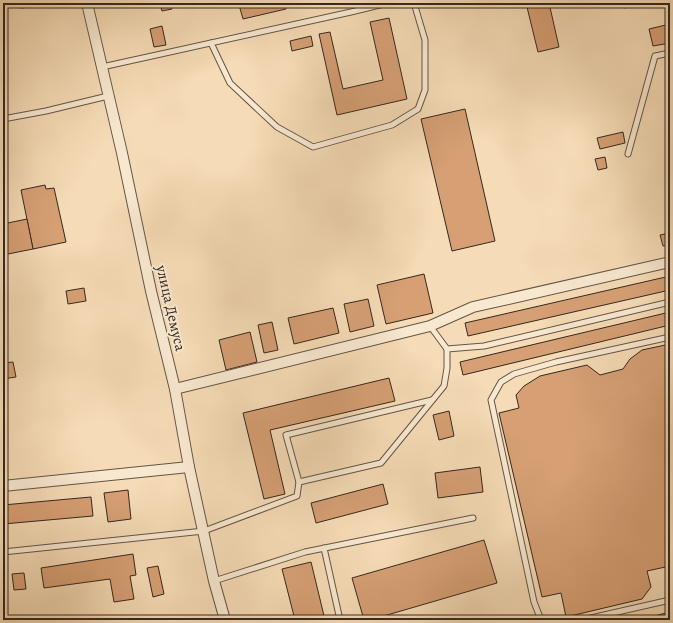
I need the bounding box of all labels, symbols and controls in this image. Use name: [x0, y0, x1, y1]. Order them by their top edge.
street label: улица Демуса: [151, 262, 191, 353]

